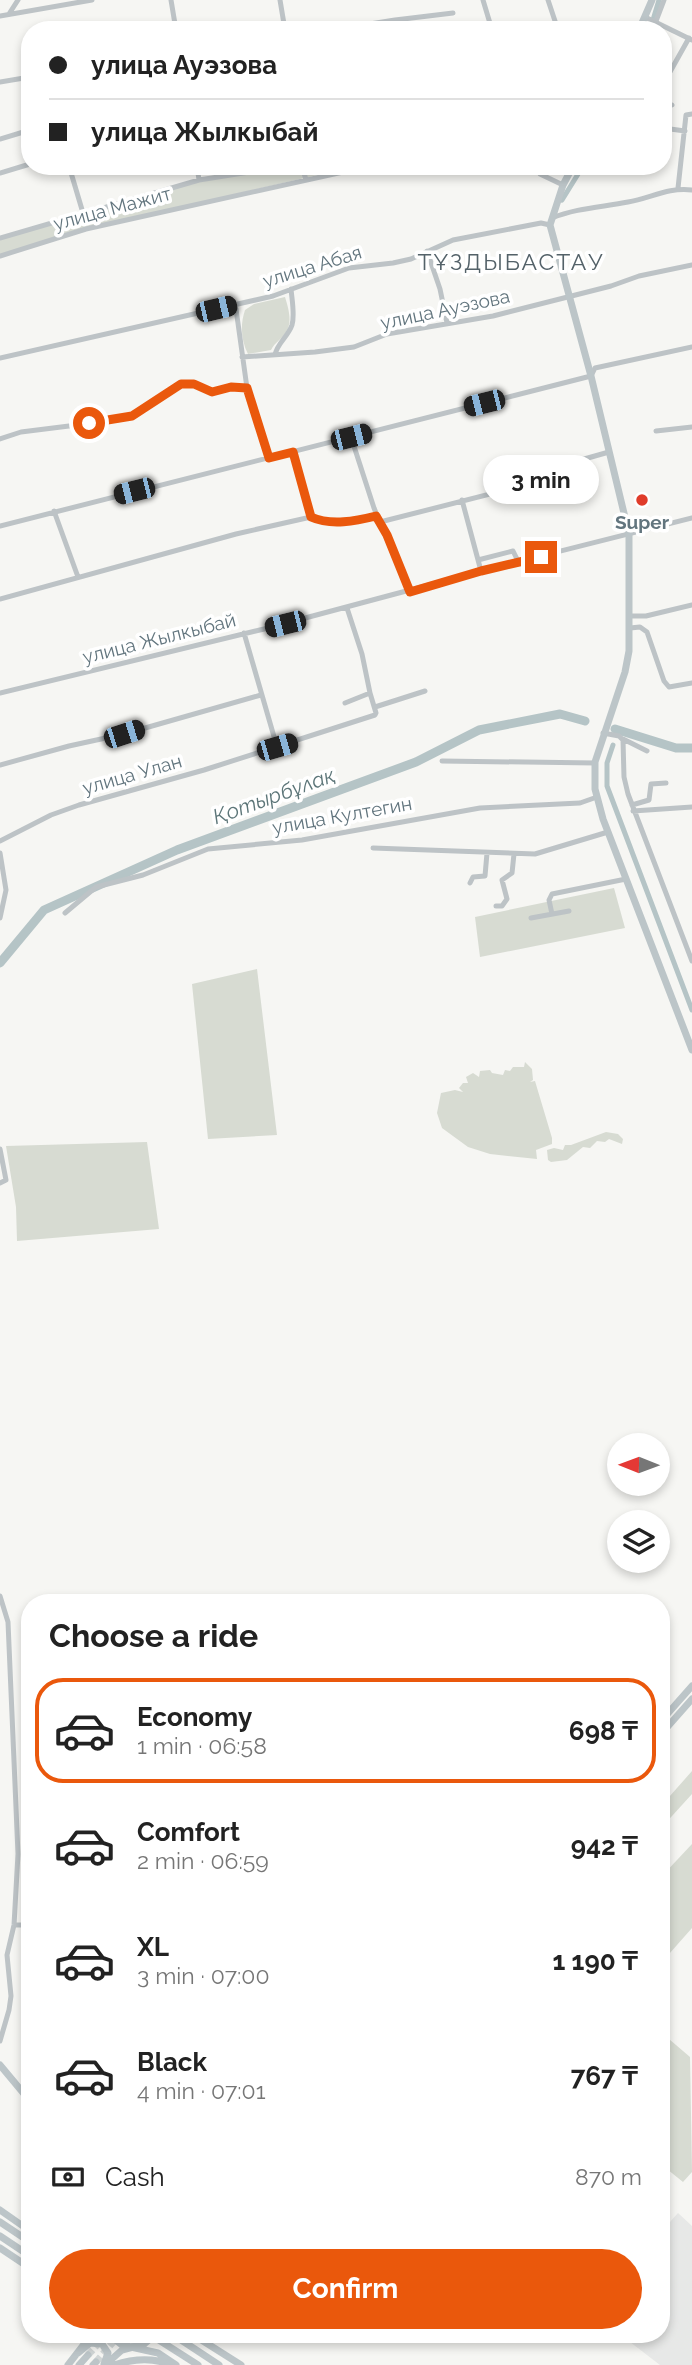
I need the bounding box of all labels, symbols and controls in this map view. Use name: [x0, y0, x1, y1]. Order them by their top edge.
text: улица Ауэзова: [91, 50, 277, 80]
text: улица Жылкыбай: [91, 117, 318, 147]
street label: улица Мажит: [51, 182, 173, 234]
street label: улица Абая: [260, 241, 364, 291]
district label: ТҰЗДЫБАСТАУ: [418, 248, 604, 275]
street label: улица Ауэзова: [378, 285, 512, 333]
car: [194, 294, 239, 324]
car: [462, 388, 507, 418]
route start: [73, 407, 105, 439]
car: [329, 422, 374, 452]
callout: 3 min: [483, 456, 599, 504]
text: 3 min: [511, 466, 571, 493]
car: [112, 476, 157, 506]
marker: Super: [634, 492, 650, 508]
place label: Super: [615, 511, 670, 533]
route end: [525, 541, 557, 573]
street label: улица Жылкыбай: [80, 608, 238, 668]
car: [263, 609, 308, 639]
car: [101, 718, 148, 750]
car: [254, 731, 301, 763]
street label: улица Улан: [80, 749, 184, 799]
water label: Қотырбұлақ: [209, 762, 338, 829]
street label: улица Култегин: [270, 792, 414, 838]
north arrow: [607, 1433, 670, 1496]
map controls: [607, 1433, 670, 1573]
button: layers: [607, 1510, 670, 1573]
text: Choose a ride: [49, 1617, 258, 1654]
icon: car: [53, 1699, 116, 1762]
text: Economy: [137, 1702, 252, 1732]
text: 698 ₸: [569, 1716, 638, 1746]
text: 1 min · 06:58: [137, 1732, 267, 1759]
icon: car: [53, 1814, 116, 1877]
text: Comfort: [137, 1817, 240, 1847]
text: 942 ₸: [571, 1831, 638, 1861]
text: 2 min · 06:59: [137, 1847, 269, 1874]
icon: car: [53, 1929, 116, 1992]
text: XL: [137, 1932, 169, 1962]
text: 1 190 ₸: [552, 1946, 638, 1976]
text: 3 min · 07:00: [137, 1962, 269, 1989]
icon: car: [53, 2044, 116, 2107]
text: Black: [137, 2047, 207, 2077]
text: 767 ₸: [571, 2061, 638, 2091]
text: 4 min · 07:01: [137, 2077, 266, 2104]
icon: cash: [49, 2158, 87, 2196]
text: Cash: [105, 2162, 165, 2192]
text: 870 m: [575, 2163, 642, 2190]
button: Confirm: [49, 2249, 642, 2329]

